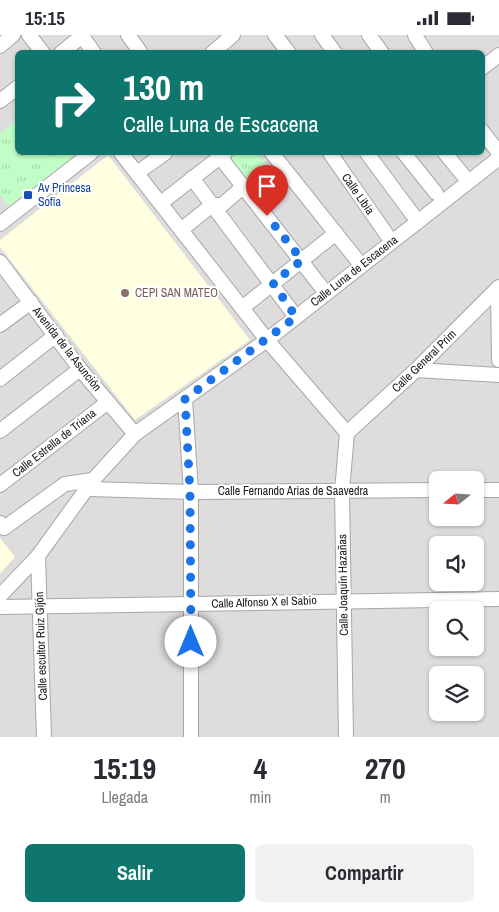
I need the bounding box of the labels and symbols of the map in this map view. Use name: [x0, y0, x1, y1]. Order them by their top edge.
pin: [246, 165, 288, 216]
street label: Calle Libia: [338, 170, 378, 218]
place label: Av Princesa Sofia: [37, 180, 91, 210]
marker: Av Princesa Sofia: [22, 189, 34, 201]
street label: Calle Luna de Escacena: [307, 232, 401, 310]
place label: CEPI SAN MATEO: [135, 285, 218, 301]
marker: CEPI SAN MATEO: [119, 287, 131, 299]
street label: Avenida de la Asunción: [28, 303, 105, 395]
street label: Calle General Prim: [388, 326, 460, 396]
street label: Calle Estrella de Triana: [9, 405, 100, 481]
north arrow: [429, 471, 484, 526]
street label: Calle Fernando Arias de Saavedra: [218, 483, 369, 499]
street label: Calle Joaquín Hazañas: [334, 534, 352, 636]
street label: Calle escultor Ruiz Gijón: [31, 591, 51, 701]
street label: Calle Alfonso X el Sabio: [211, 592, 317, 612]
position arrow: [164, 615, 216, 667]

